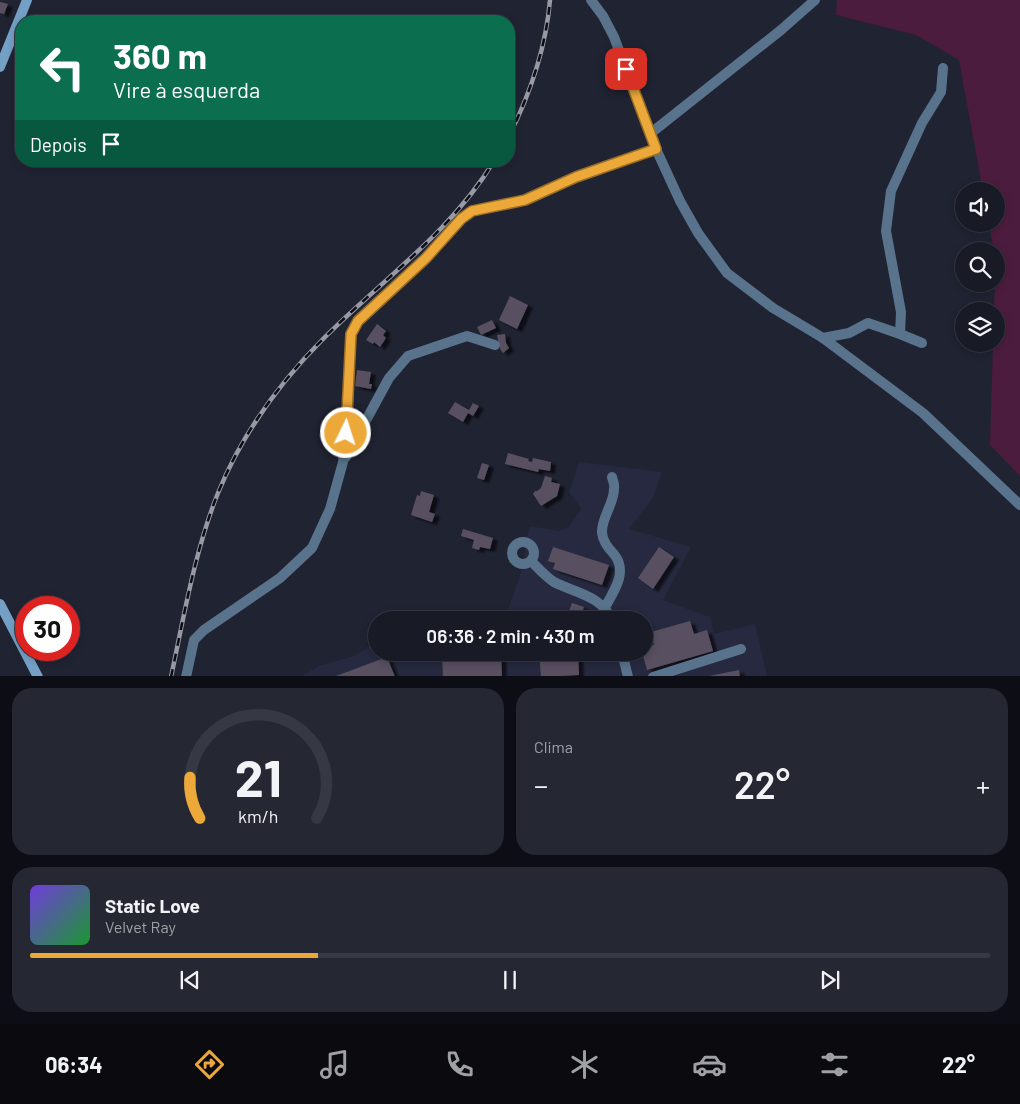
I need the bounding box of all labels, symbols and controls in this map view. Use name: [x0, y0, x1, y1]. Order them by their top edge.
text: 360 m: [113, 34, 207, 76]
icon: left: [30, 35, 95, 100]
pin: [605, 48, 647, 90]
icon: arrive: [612, 55, 640, 83]
text: Vire à esquerda: [113, 76, 260, 102]
icon: arrive: [97, 130, 125, 158]
text: Depois: [30, 133, 87, 156]
map controls: [955, 182, 1005, 352]
button: sound: [955, 182, 1005, 232]
button: search: [955, 242, 1005, 292]
button: layers: [955, 302, 1005, 352]
position arrow: [319, 406, 371, 458]
speed limit sign: 30: [15, 596, 80, 661]
text: 06:36 · 2 min · 430 m: [426, 624, 595, 647]
text: Clima: [534, 737, 573, 756]
text: 21: [234, 745, 282, 807]
text: 22°: [734, 761, 790, 807]
text: −: [534, 768, 548, 802]
text: +: [976, 768, 990, 802]
text: km/h: [238, 805, 278, 827]
text: Static Love: [105, 894, 200, 917]
text: Velvet Ray: [105, 917, 176, 936]
icon: previous: [176, 966, 204, 994]
icon: pause: [496, 966, 524, 994]
icon: next: [816, 966, 844, 994]
icon: directions: [192, 1047, 227, 1082]
icon: music: [317, 1047, 352, 1082]
icon: phone: [442, 1047, 477, 1082]
icon: climate: [567, 1047, 602, 1082]
icon: car: [692, 1047, 727, 1082]
icon: filters: [817, 1047, 852, 1082]
text: 06:34: [45, 1051, 103, 1077]
text: 22°: [942, 1051, 975, 1077]

